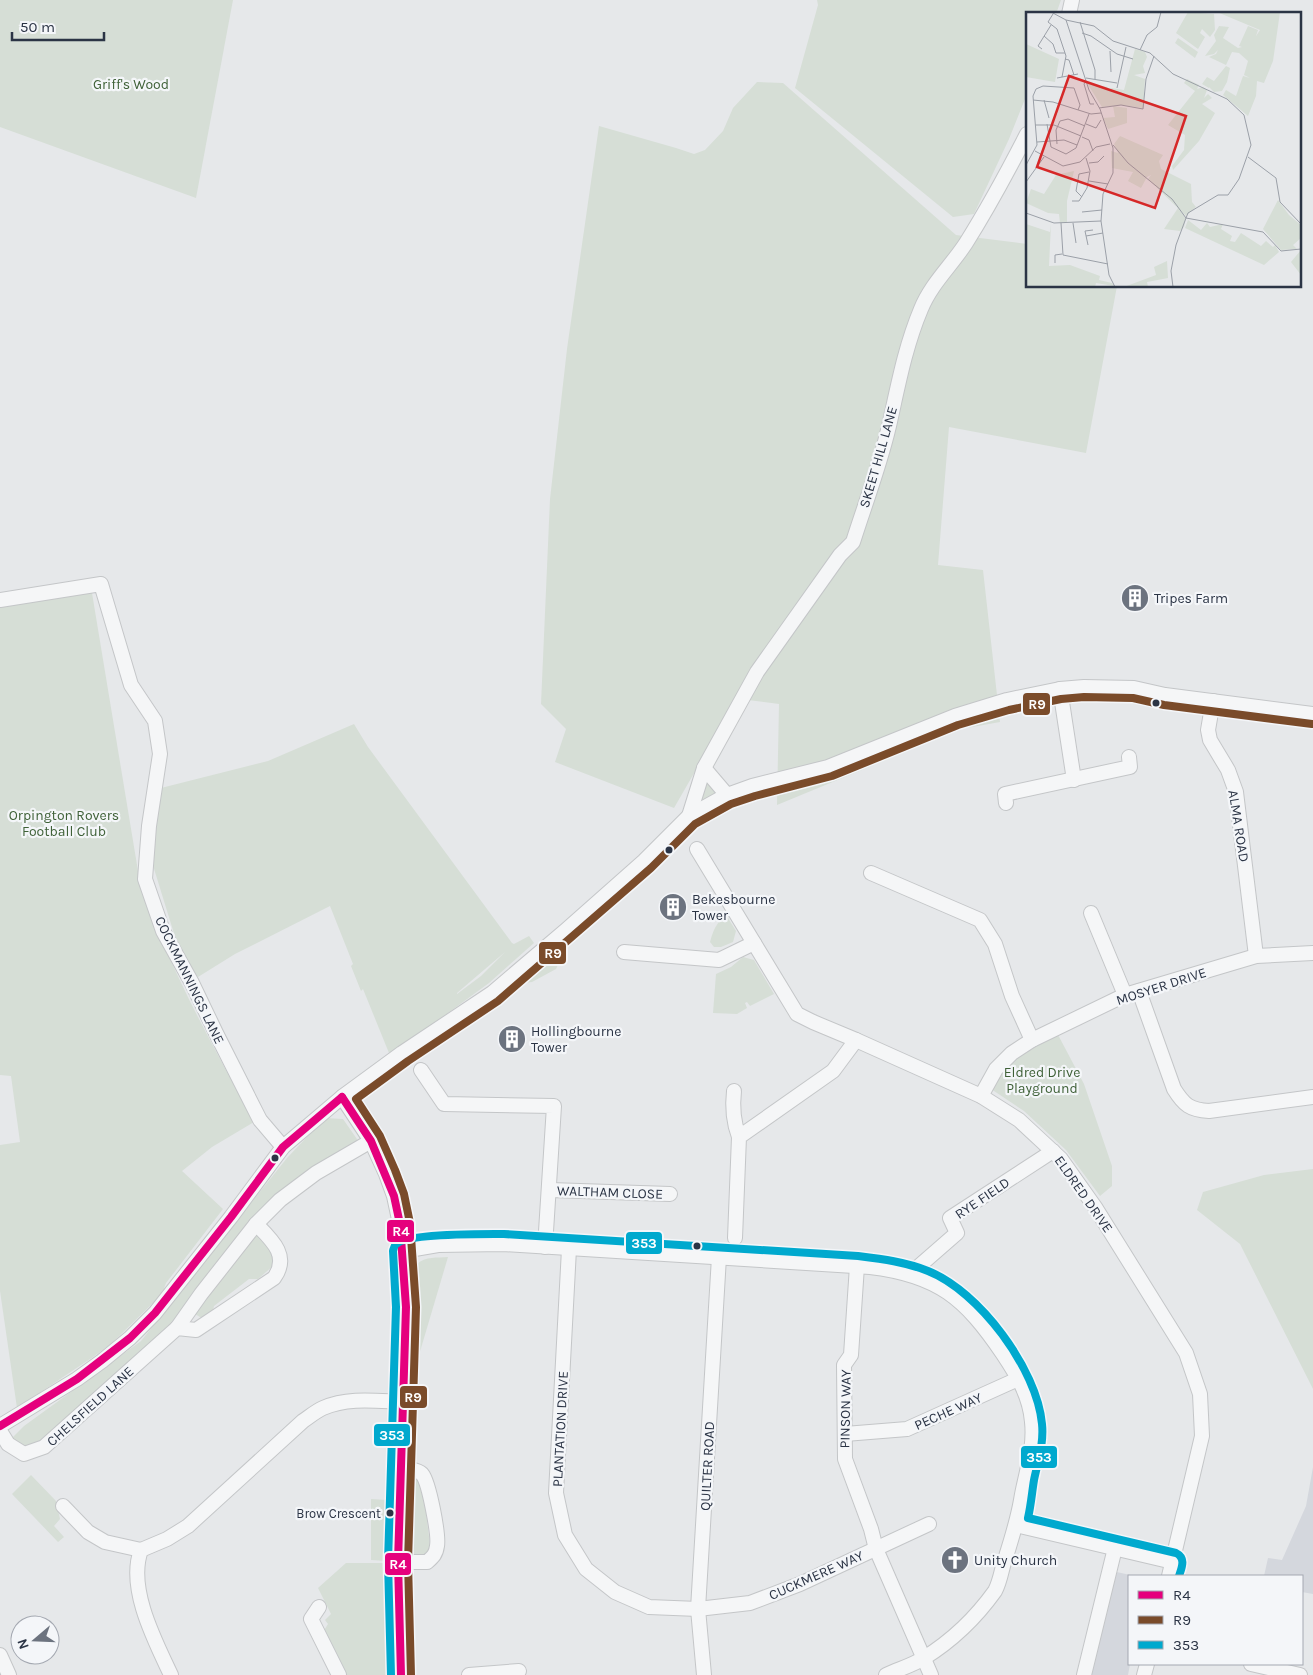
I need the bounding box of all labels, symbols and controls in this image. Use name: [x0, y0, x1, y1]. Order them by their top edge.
scale bar: [12, 10, 105, 42]
inset map: [1026, 12, 1300, 288]
text: 50 m: [20, 18, 55, 36]
park label: Griff's Wood: [93, 76, 169, 93]
street label: SKEET HILL LANE: [856, 404, 901, 510]
building icon: Tripes Farm: [1120, 583, 1150, 613]
place label: Tripes Farm: [1154, 590, 1228, 607]
line badge: R9: [1022, 692, 1051, 716]
text: R9: [1028, 696, 1046, 713]
unlabelled marker: [1151, 698, 1161, 708]
street label: ALMA ROAD: [1224, 789, 1253, 863]
park label: Orpington Rovers Football Club: [9, 807, 119, 840]
unlabelled marker: [664, 845, 674, 855]
place label: Bekesbourne Tower: [692, 891, 775, 924]
building icon: Bekesbourne Tower: [658, 892, 688, 922]
street label: COCKMANNINGS LANE: [151, 914, 228, 1047]
line badge: R9: [538, 941, 567, 965]
text: R9: [544, 945, 562, 962]
street label: MOSYER DRIVE: [1114, 964, 1208, 1009]
place label: Hollingbourne Tower: [531, 1023, 622, 1056]
building icon: Hollingbourne Tower: [497, 1024, 527, 1054]
park label: Eldred Drive Playground: [1004, 1064, 1080, 1097]
street label: ELDRED DRIVE: [1051, 1152, 1116, 1236]
unlabelled marker: [270, 1153, 280, 1163]
street label: RYE FIELD: [952, 1174, 1013, 1223]
street label: WALTHAM CLOSE: [557, 1182, 663, 1203]
line badge: R4: [386, 1219, 415, 1243]
text: R4: [392, 1223, 410, 1240]
line badge: 353: [625, 1231, 663, 1255]
text: 353: [631, 1235, 657, 1252]
unlabelled marker: [692, 1241, 702, 1251]
street label: CHELSFIELD LANE: [43, 1363, 137, 1450]
street label: PINSON WAY: [836, 1369, 855, 1449]
street label: PLANTATION DRIVE: [549, 1371, 572, 1487]
line badge: R9: [399, 1385, 428, 1409]
text: R9: [404, 1389, 422, 1406]
street label: PECHE WAY: [912, 1389, 985, 1434]
street label: QUILTER ROAD: [697, 1421, 718, 1511]
line badge: 353: [373, 1423, 411, 1447]
text: 353: [379, 1427, 405, 1444]
line badge: 353: [1020, 1445, 1058, 1469]
text: 353: [1026, 1449, 1052, 1466]
place label: Brow Crescent: [296, 1506, 381, 1521]
marker: Brow Crescent: [385, 1508, 395, 1518]
church icon: Unity Church: [940, 1545, 970, 1575]
street label: CUCKMERE WAY: [766, 1547, 866, 1604]
line badge: R4: [384, 1552, 412, 1576]
place label: Unity Church: [974, 1552, 1057, 1569]
text: R4: [389, 1556, 407, 1573]
legend: [1128, 1575, 1303, 1665]
text: R4: [1173, 1586, 1191, 1604]
text: R9: [1173, 1611, 1191, 1629]
north arrow: [10, 1615, 60, 1665]
text: 353: [1173, 1636, 1199, 1654]
text: N: [14, 1637, 33, 1652]

